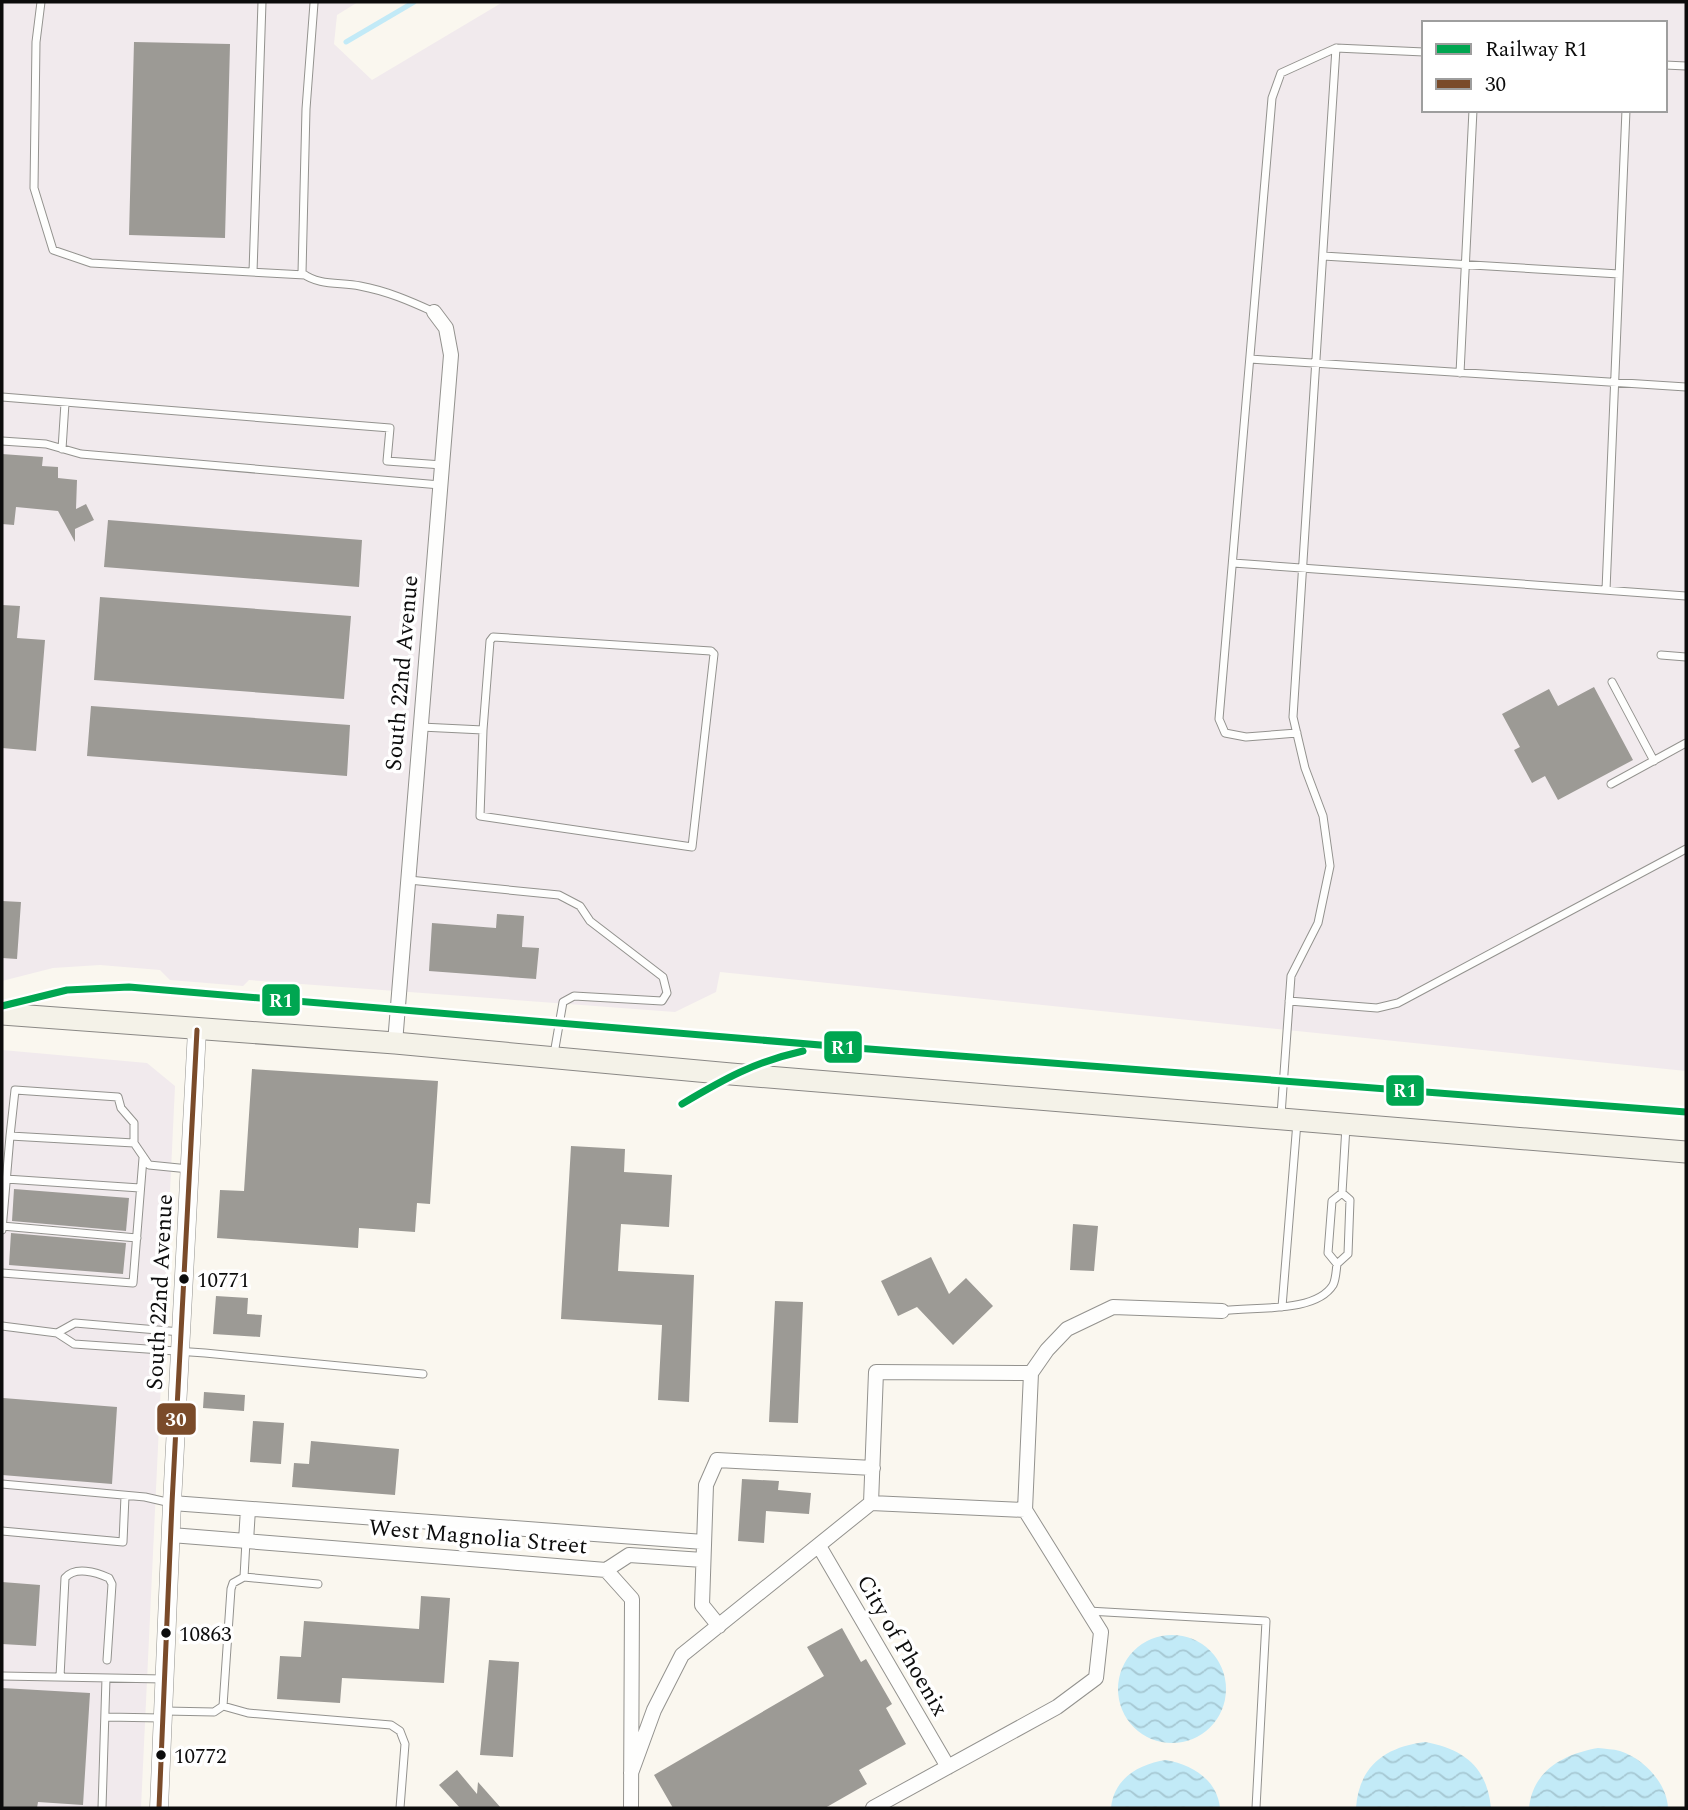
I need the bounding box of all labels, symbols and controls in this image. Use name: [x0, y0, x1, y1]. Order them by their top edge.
legend: [1422, 21, 1667, 112]
text: Railway R1: [1485, 34, 1588, 66]
text: 30: [1485, 69, 1506, 101]
street label: South 22nd Avenue: [377, 574, 428, 772]
line badge: R1: [261, 983, 301, 1017]
text: R1: [269, 987, 293, 1016]
line badge: R1: [823, 1030, 863, 1064]
text: R1: [831, 1034, 855, 1063]
line badge: R1: [1385, 1074, 1425, 1107]
text: R1: [1393, 1077, 1417, 1106]
street label: South 22nd Avenue: [138, 1193, 183, 1391]
place label: 10771: [197, 1265, 250, 1297]
marker: 10771: [177, 1272, 191, 1286]
line badge: 30: [156, 1402, 197, 1436]
text: 30: [165, 1406, 187, 1435]
street label: West Magnolia Street: [367, 1510, 589, 1564]
street label: City of Phoenix: [847, 1568, 956, 1723]
place label: 10863: [179, 1619, 232, 1651]
marker: 10863: [159, 1626, 173, 1640]
place label: 10772: [174, 1741, 227, 1773]
marker: 10772: [154, 1748, 168, 1762]

